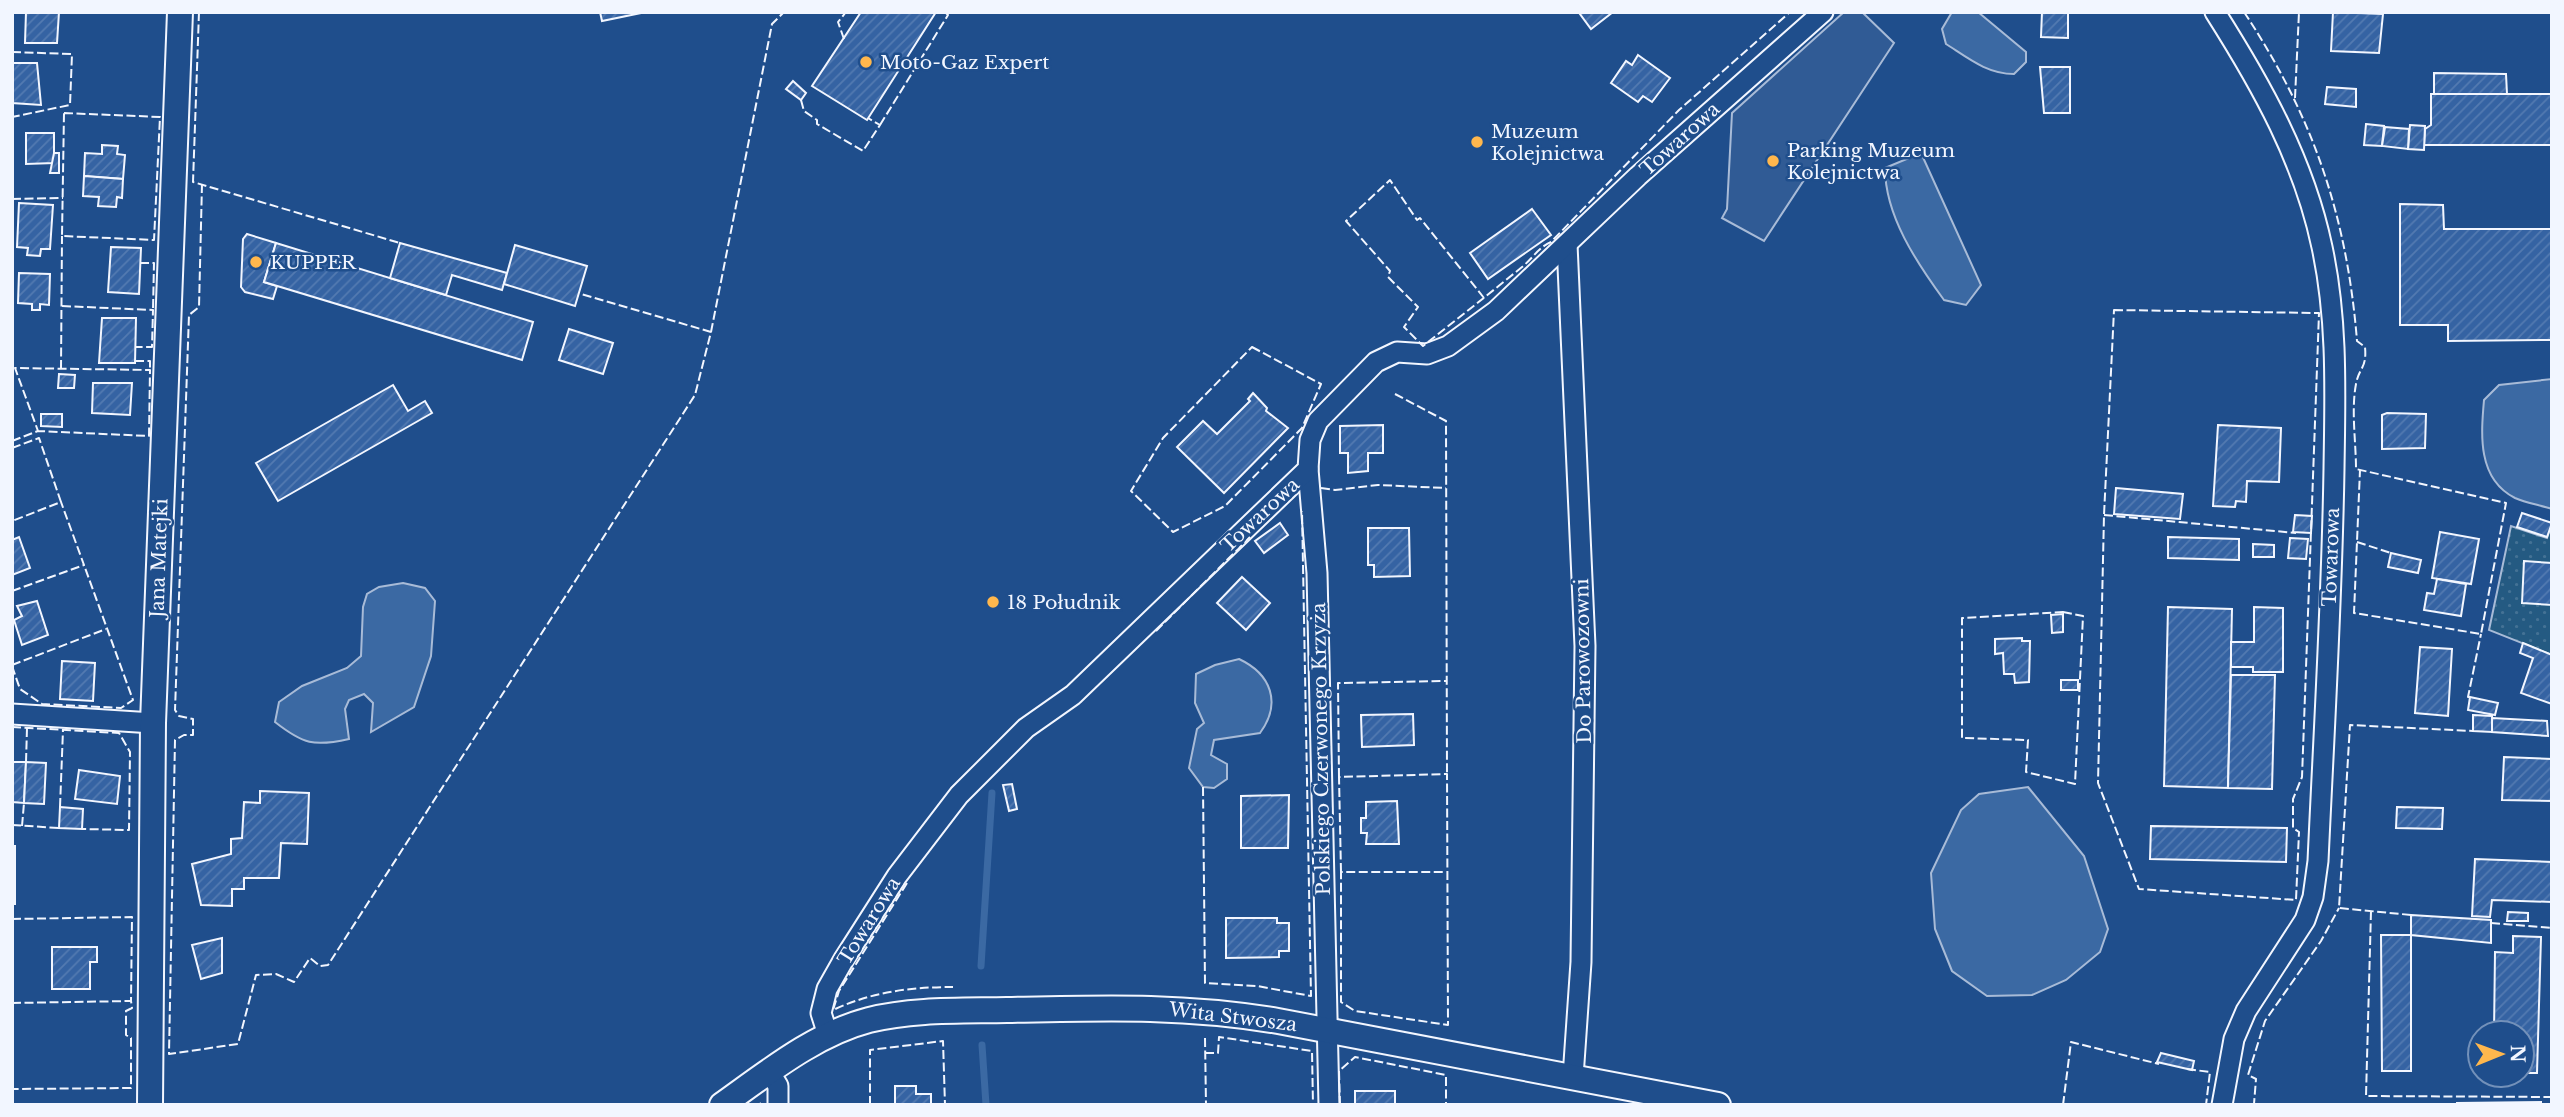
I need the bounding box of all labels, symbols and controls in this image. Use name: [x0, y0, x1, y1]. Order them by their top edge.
place label: Moto-Gaz Expert: [880, 51, 1050, 74]
marker: Moto-Gaz Expert: [858, 54, 874, 70]
street label: Towarowa: [1635, 97, 1725, 181]
place label: Muzeum Kolejnictwa: [1491, 120, 1604, 165]
marker: Muzeum Kolejnictwa: [1469, 134, 1485, 150]
place label: Parking Muzeum Kolejnictwa: [1787, 139, 1955, 184]
marker: Parking Muzeum Kolejnictwa: [1765, 153, 1781, 169]
place label: KUPPER: [270, 251, 357, 274]
marker: KUPPER: [248, 254, 264, 270]
street label: Towarowa: [1216, 472, 1304, 557]
street label: Jana Matejki: [145, 497, 173, 621]
street label: Towarowa: [2318, 507, 2344, 607]
street label: Do Parowozowni: [1570, 578, 1596, 744]
place label: 18 Południk: [1007, 591, 1121, 614]
marker: 18 Południk: [985, 594, 1001, 610]
street label: Polskiego Czerwonego Krzyża: [1307, 602, 1335, 896]
street label: Towarowa: [833, 872, 905, 969]
street label: Wita Stwosza: [1167, 998, 1299, 1036]
north arrow: [2466, 1019, 2536, 1089]
text: N: [2506, 1045, 2529, 1063]

